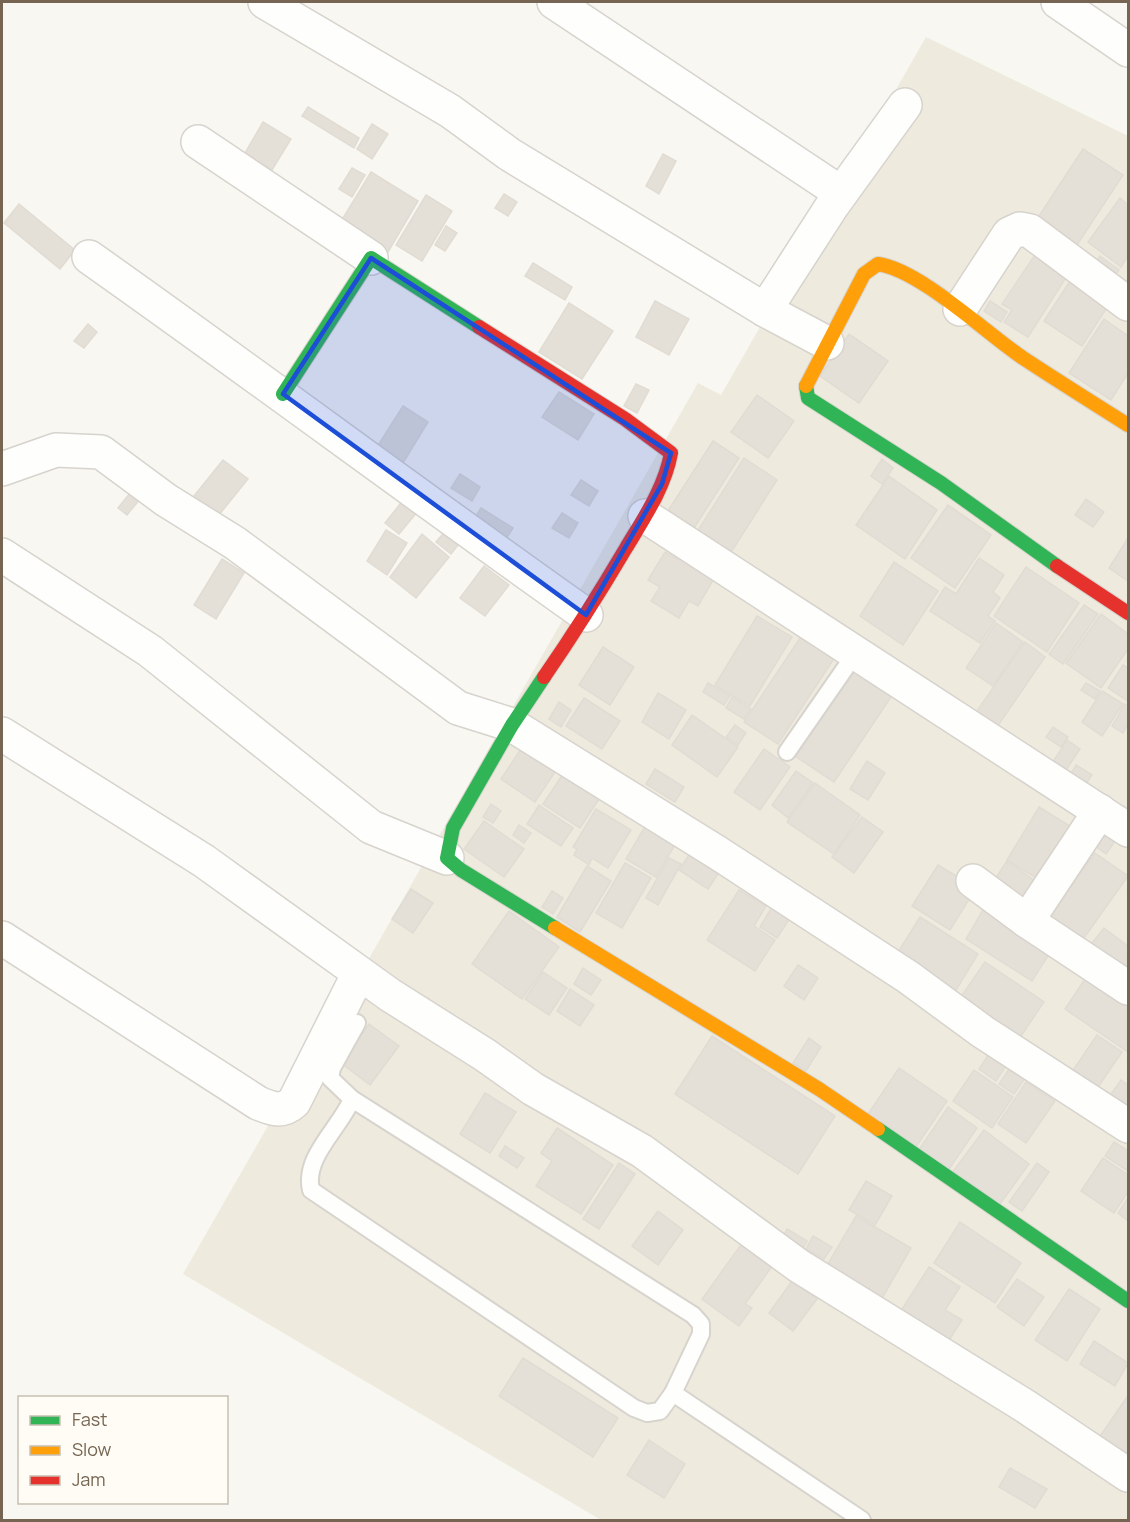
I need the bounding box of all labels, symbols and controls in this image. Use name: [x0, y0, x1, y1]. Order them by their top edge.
legend: [18, 1396, 228, 1504]
text: Fast: [72, 1407, 107, 1431]
text: Slow: [72, 1437, 112, 1461]
text: Jam: [72, 1467, 106, 1491]

